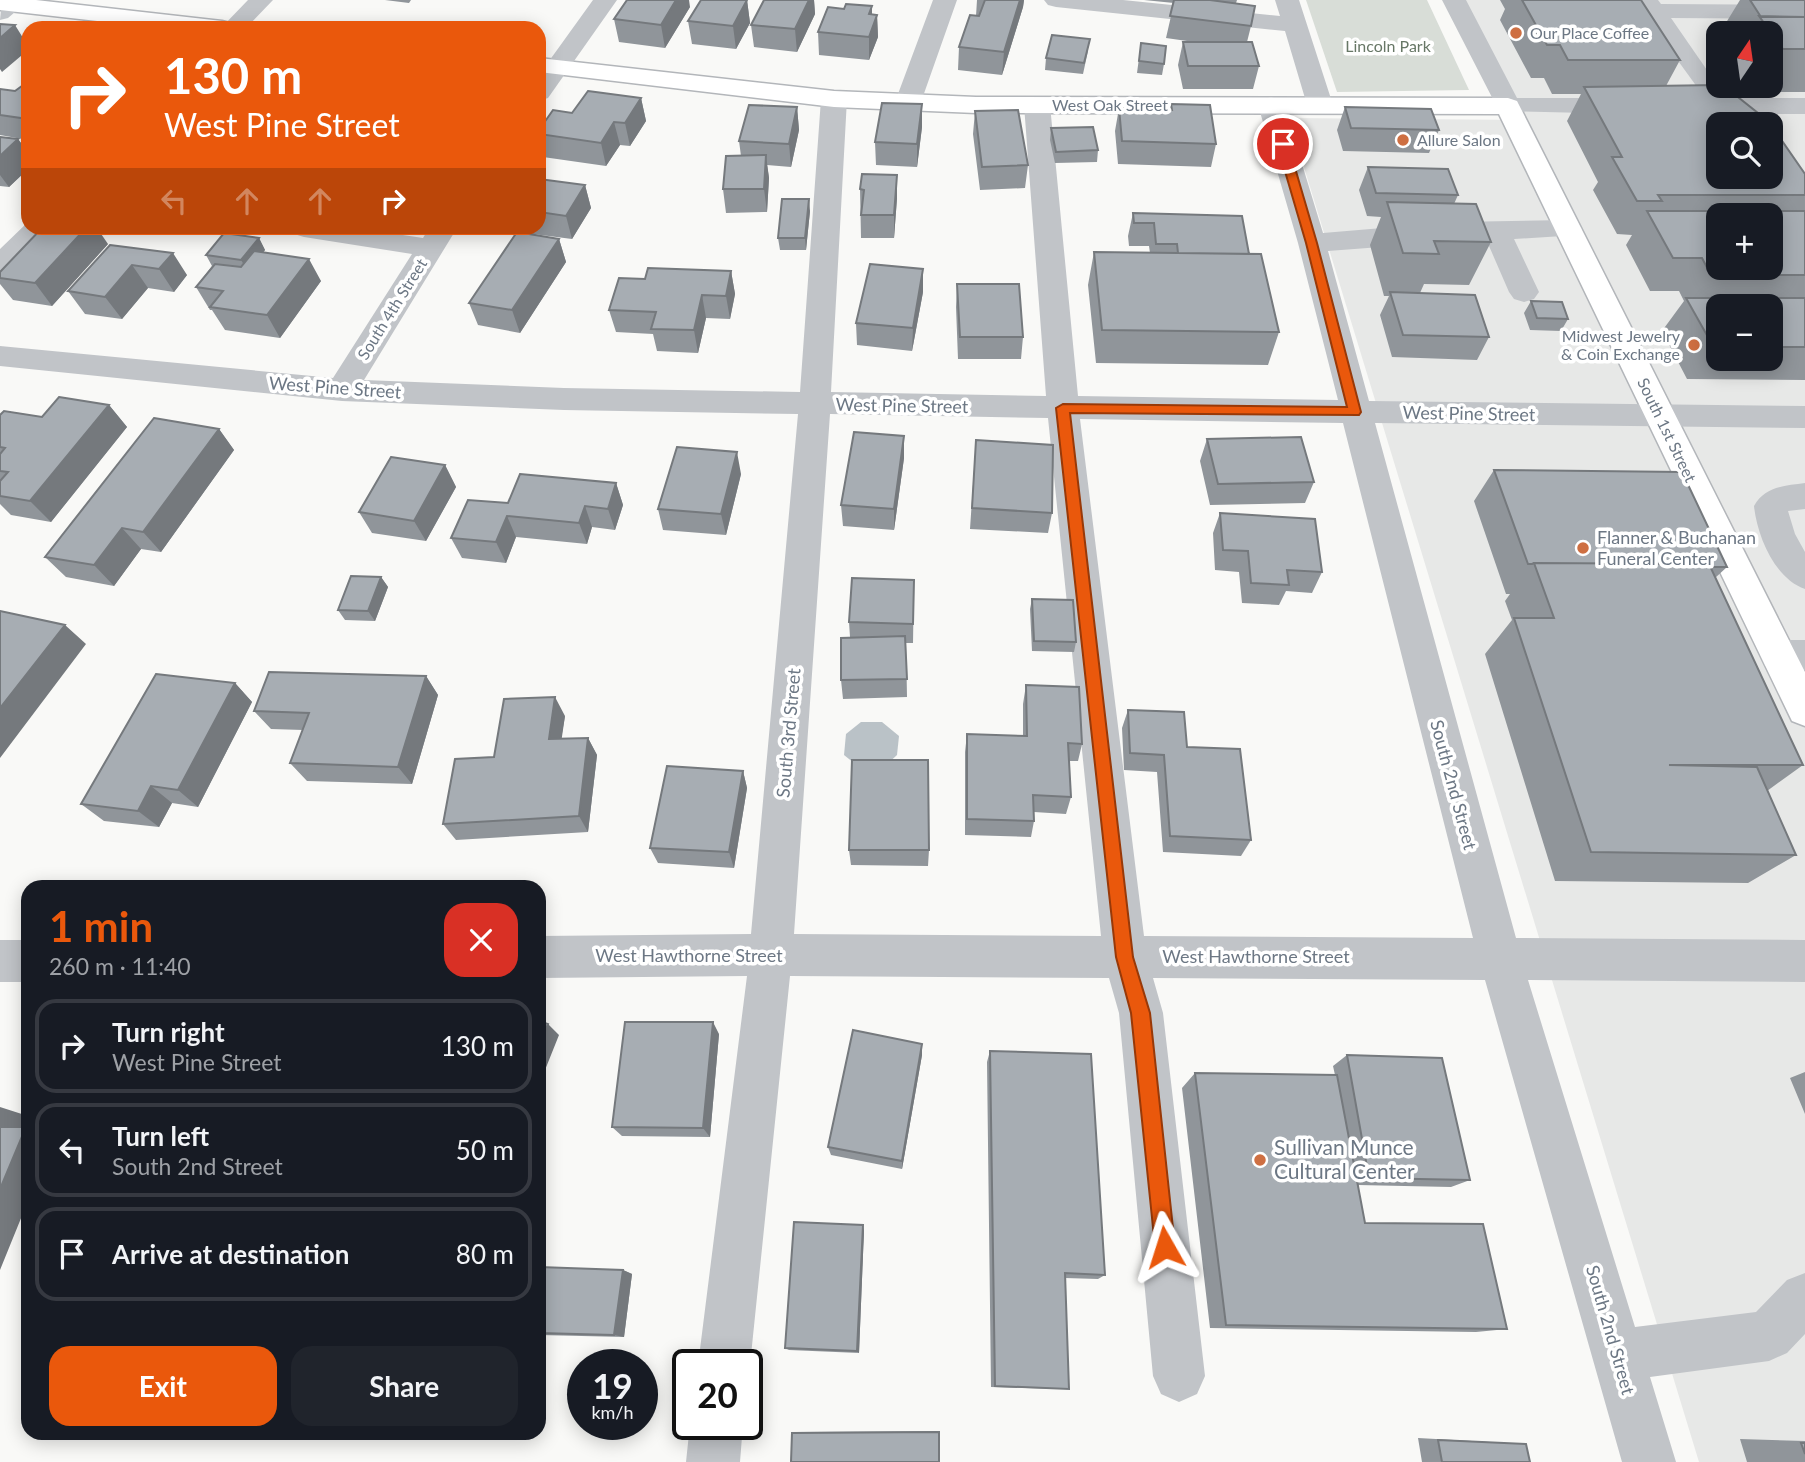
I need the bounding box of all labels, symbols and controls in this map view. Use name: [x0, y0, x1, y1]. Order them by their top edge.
north arrow: [1706, 21, 1783, 98]
map controls: [1706, 21, 1783, 371]
place label: Our Place Coffee: [1530, 23, 1649, 42]
marker: Our Place Coffee: [1508, 25, 1524, 41]
park label: Lincoln Park: [1345, 36, 1432, 55]
text: 130 m: [164, 46, 302, 104]
icon: right: [49, 49, 140, 140]
street label: West Oak Street: [1052, 95, 1168, 114]
text: West Pine Street: [164, 105, 400, 144]
button: search: [1706, 112, 1783, 189]
pin: [1253, 114, 1313, 174]
icon: arrive: [1264, 125, 1302, 163]
place label: Allure Salon: [1417, 130, 1501, 149]
marker: Allure Salon: [1395, 132, 1411, 148]
icon: left: [155, 182, 193, 220]
icon: ahead: [228, 182, 266, 220]
icon: ahead: [301, 182, 339, 220]
icon: right: [374, 182, 412, 220]
button: +: [1706, 203, 1783, 280]
street label: South 4th Street: [353, 254, 430, 363]
button: −: [1706, 294, 1783, 371]
place label: Midwest Jewelry & Coin Exchange: [1561, 326, 1681, 363]
marker: Midwest Jewelry & Coin Exchange: [1686, 337, 1702, 353]
street label: West Pine Street: [268, 371, 403, 403]
street label: South 1st Street: [1634, 375, 1701, 485]
street label: West Pine Street: [836, 393, 969, 417]
street label: West Pine Street: [1403, 401, 1536, 425]
place label: Flanner & Buchanan Funeral Center: [1597, 526, 1756, 569]
marker: Flanner & Buchanan Funeral Center: [1575, 540, 1591, 556]
street label: South 3rd Street: [771, 667, 805, 799]
street label: South 2nd Street: [1426, 717, 1482, 853]
text: 1 min: [49, 901, 153, 951]
button: close: [444, 903, 518, 977]
street label: West Hawthorne Street: [595, 944, 783, 966]
street label: West Hawthorne Street: [1162, 945, 1350, 967]
text: 260 m · 11:40: [49, 952, 191, 980]
text: Turn right: [112, 1016, 225, 1048]
icon: right: [53, 1027, 91, 1065]
text: 130 m: [441, 1030, 514, 1062]
text: West Pine Street: [112, 1048, 281, 1076]
text: Turn left: [112, 1120, 209, 1152]
icon: left: [53, 1131, 91, 1169]
text: 50 m: [456, 1134, 514, 1166]
place label: Sullivan Munce Cultural Center: [1274, 1134, 1415, 1183]
text: South 2nd Street: [112, 1152, 283, 1180]
marker: Sullivan Munce Cultural Center: [1252, 1152, 1268, 1168]
position arrow: [1128, 1210, 1202, 1284]
icon: arrive: [53, 1235, 91, 1273]
text: Arrive at destination: [112, 1238, 349, 1270]
text: 80 m: [456, 1238, 514, 1270]
street label: South 2nd Street: [1582, 1262, 1640, 1398]
button: Exit: [49, 1346, 277, 1426]
button: Share: [291, 1346, 518, 1426]
speed limit sign: 20: [672, 1349, 763, 1440]
text: 19: [592, 1364, 633, 1406]
text: km/h: [591, 1401, 634, 1423]

